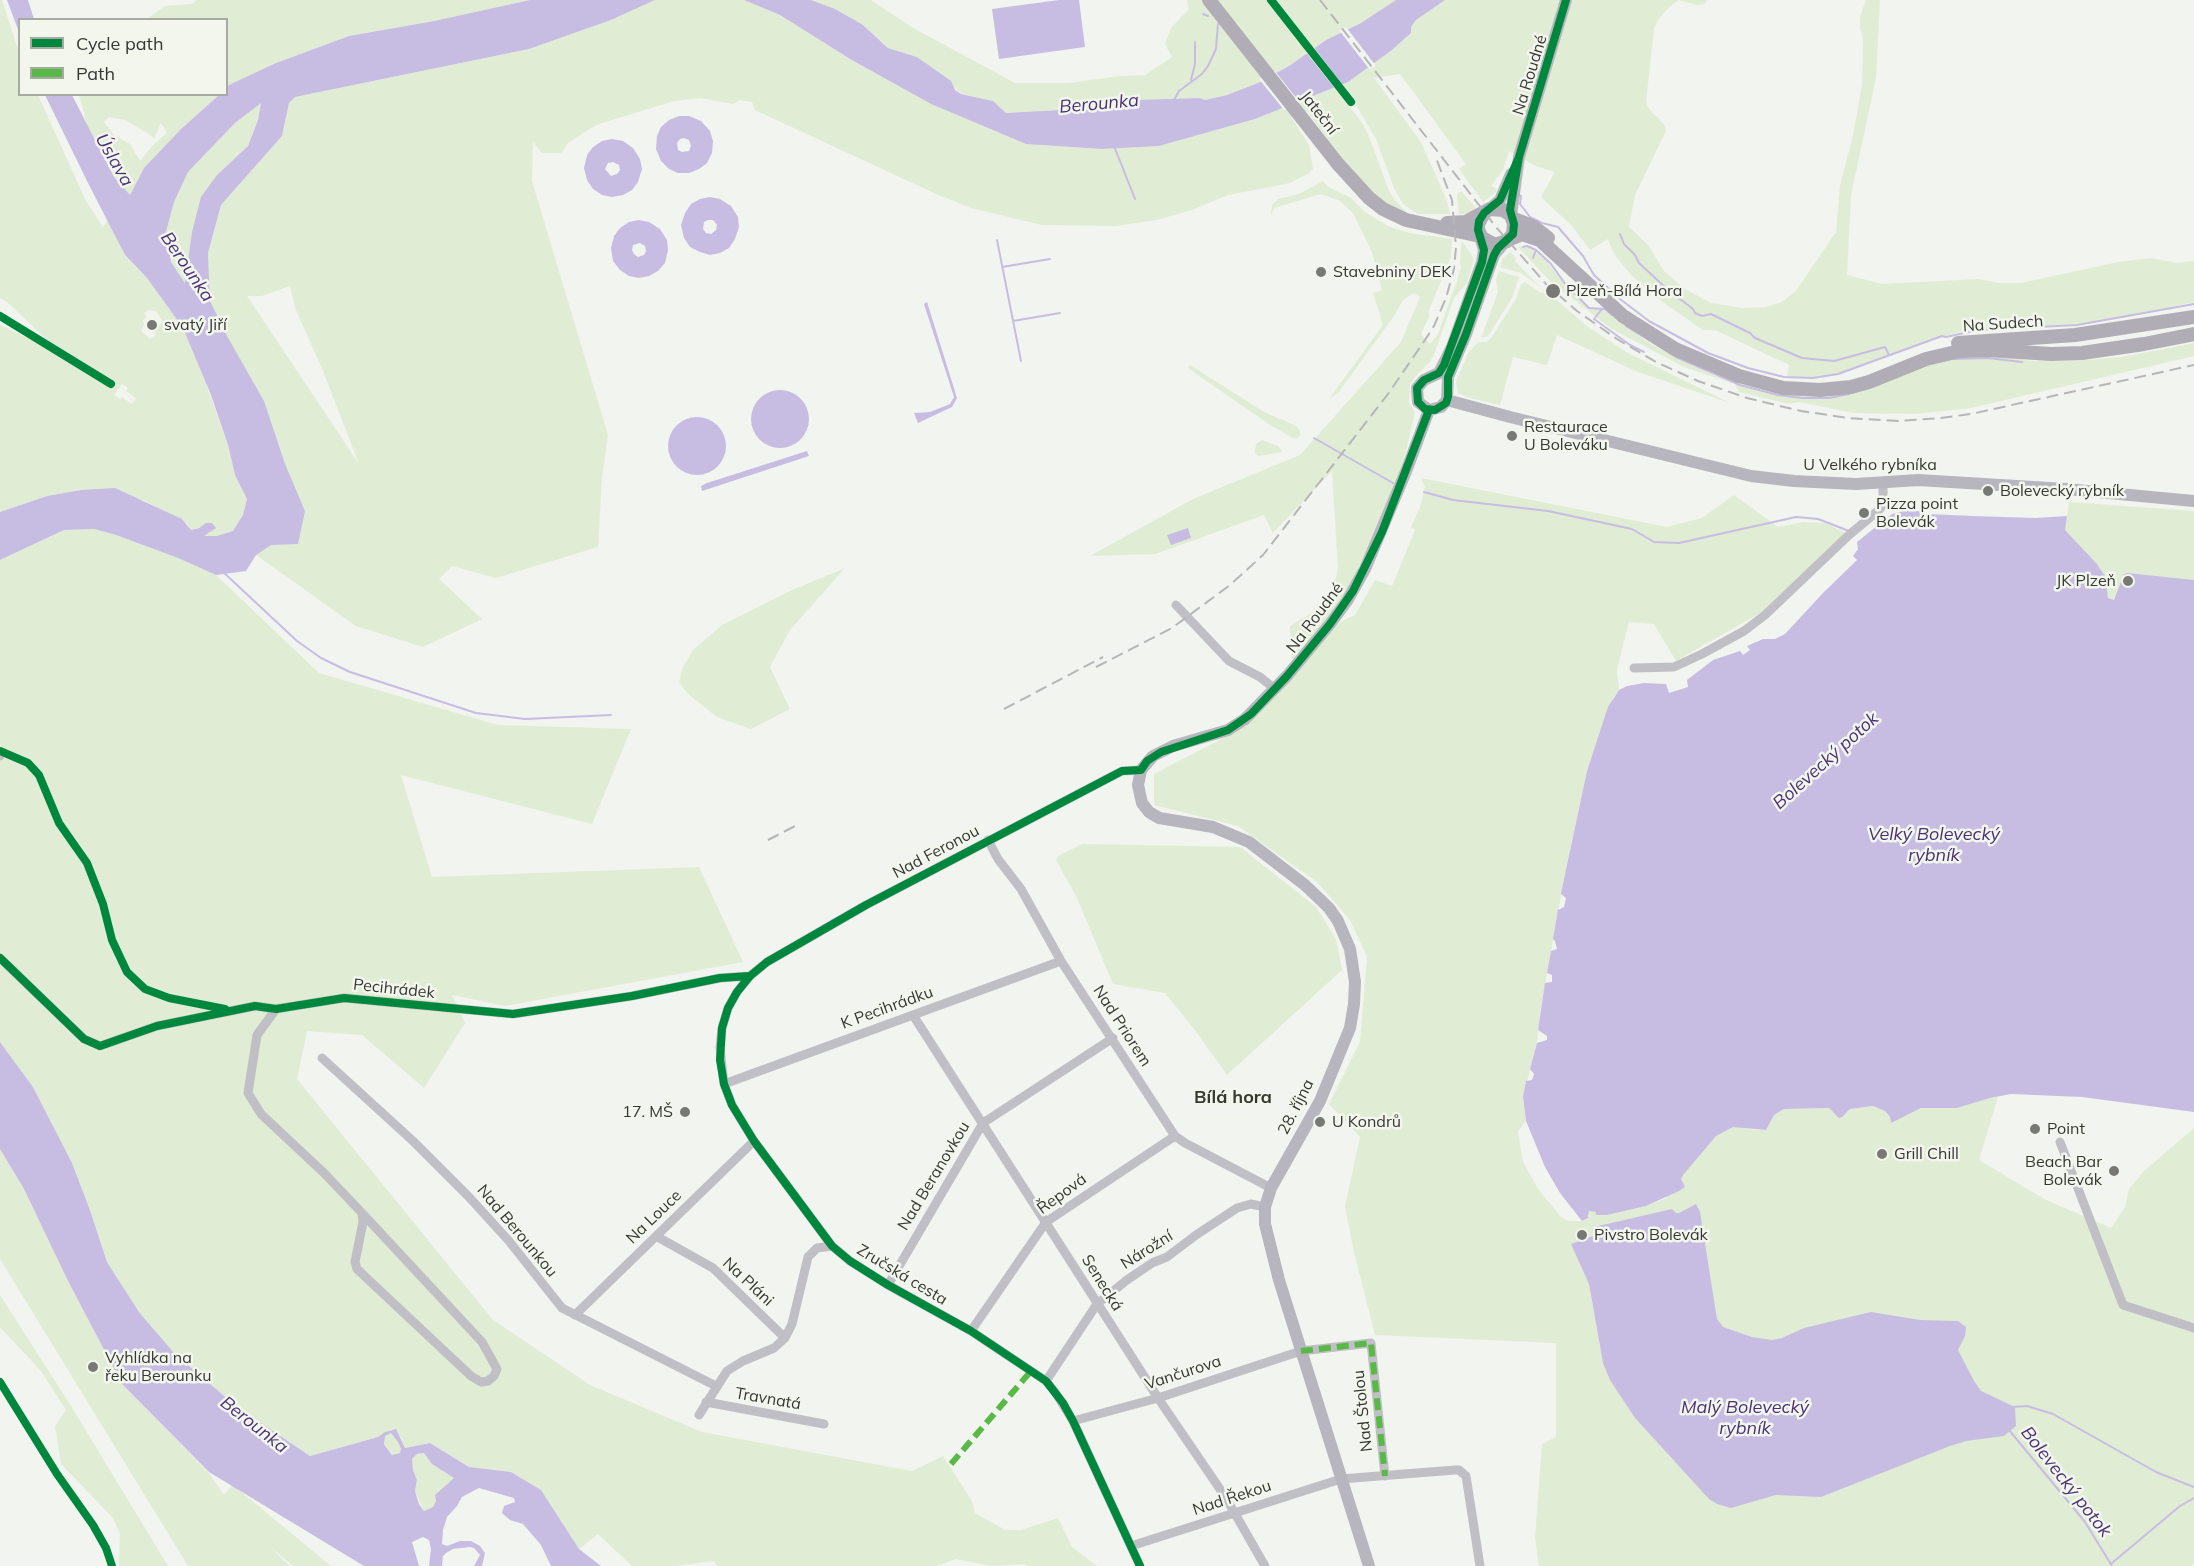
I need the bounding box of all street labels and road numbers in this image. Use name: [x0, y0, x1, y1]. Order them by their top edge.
street label: Na Roudné: [1509, 33, 1551, 117]
street label: Jateční: [1296, 87, 1342, 139]
street label: Na Sudech: [1962, 312, 2044, 336]
street label: U Velkého rybníka: [1803, 455, 1937, 475]
street label: Na Roudné: [1282, 579, 1348, 657]
street label: Nad Feronou: [889, 821, 983, 883]
street label: Pecihrádek: [352, 975, 436, 1003]
street label: K Pecihrádku: [838, 982, 936, 1034]
street label: Nad Priorem: [1089, 982, 1155, 1070]
street label: 28. října: [1274, 1076, 1318, 1138]
street label: Nad Beranovkou: [894, 1118, 974, 1234]
street label: Řepová: [1034, 1170, 1090, 1218]
street label: Nad Berounkou: [473, 1181, 561, 1281]
street label: Na Louce: [622, 1186, 686, 1248]
street label: Nárožní: [1117, 1227, 1177, 1273]
street label: Zručská cesta: [853, 1241, 951, 1309]
street label: Senecká: [1077, 1251, 1127, 1315]
street label: Na Pláni: [719, 1254, 777, 1310]
street label: Vančurova: [1142, 1352, 1224, 1394]
street label: Nad Štolou: [1349, 1369, 1377, 1453]
street label: Travnatá: [734, 1384, 802, 1414]
street label: Nad Řekou: [1190, 1476, 1274, 1520]

